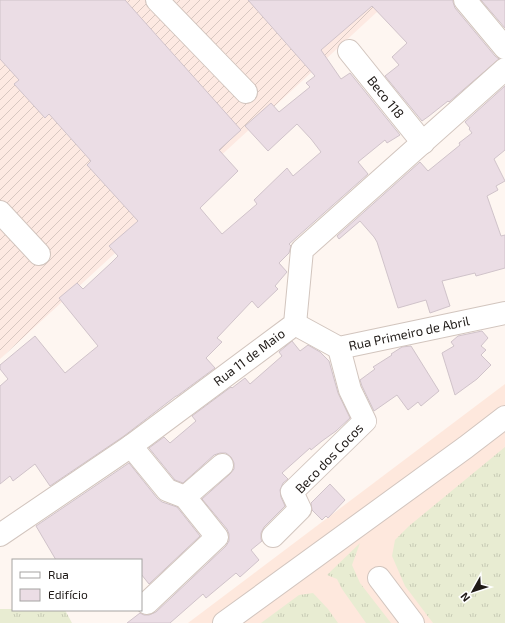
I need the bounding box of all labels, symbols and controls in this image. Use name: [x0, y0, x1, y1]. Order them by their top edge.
street label: Beco 118: [364, 73, 408, 121]
street label: Rua Primeiro de Abril: [347, 312, 471, 354]
street label: Rua 11 de Maio: [210, 325, 288, 389]
street label: Beco dos Cocos: [292, 420, 366, 496]
legend: [12, 559, 142, 611]
text: Rua: [48, 567, 69, 581]
north arrow: [453, 571, 493, 611]
text: Edifício: [48, 587, 88, 601]
text: N: [457, 590, 472, 605]

